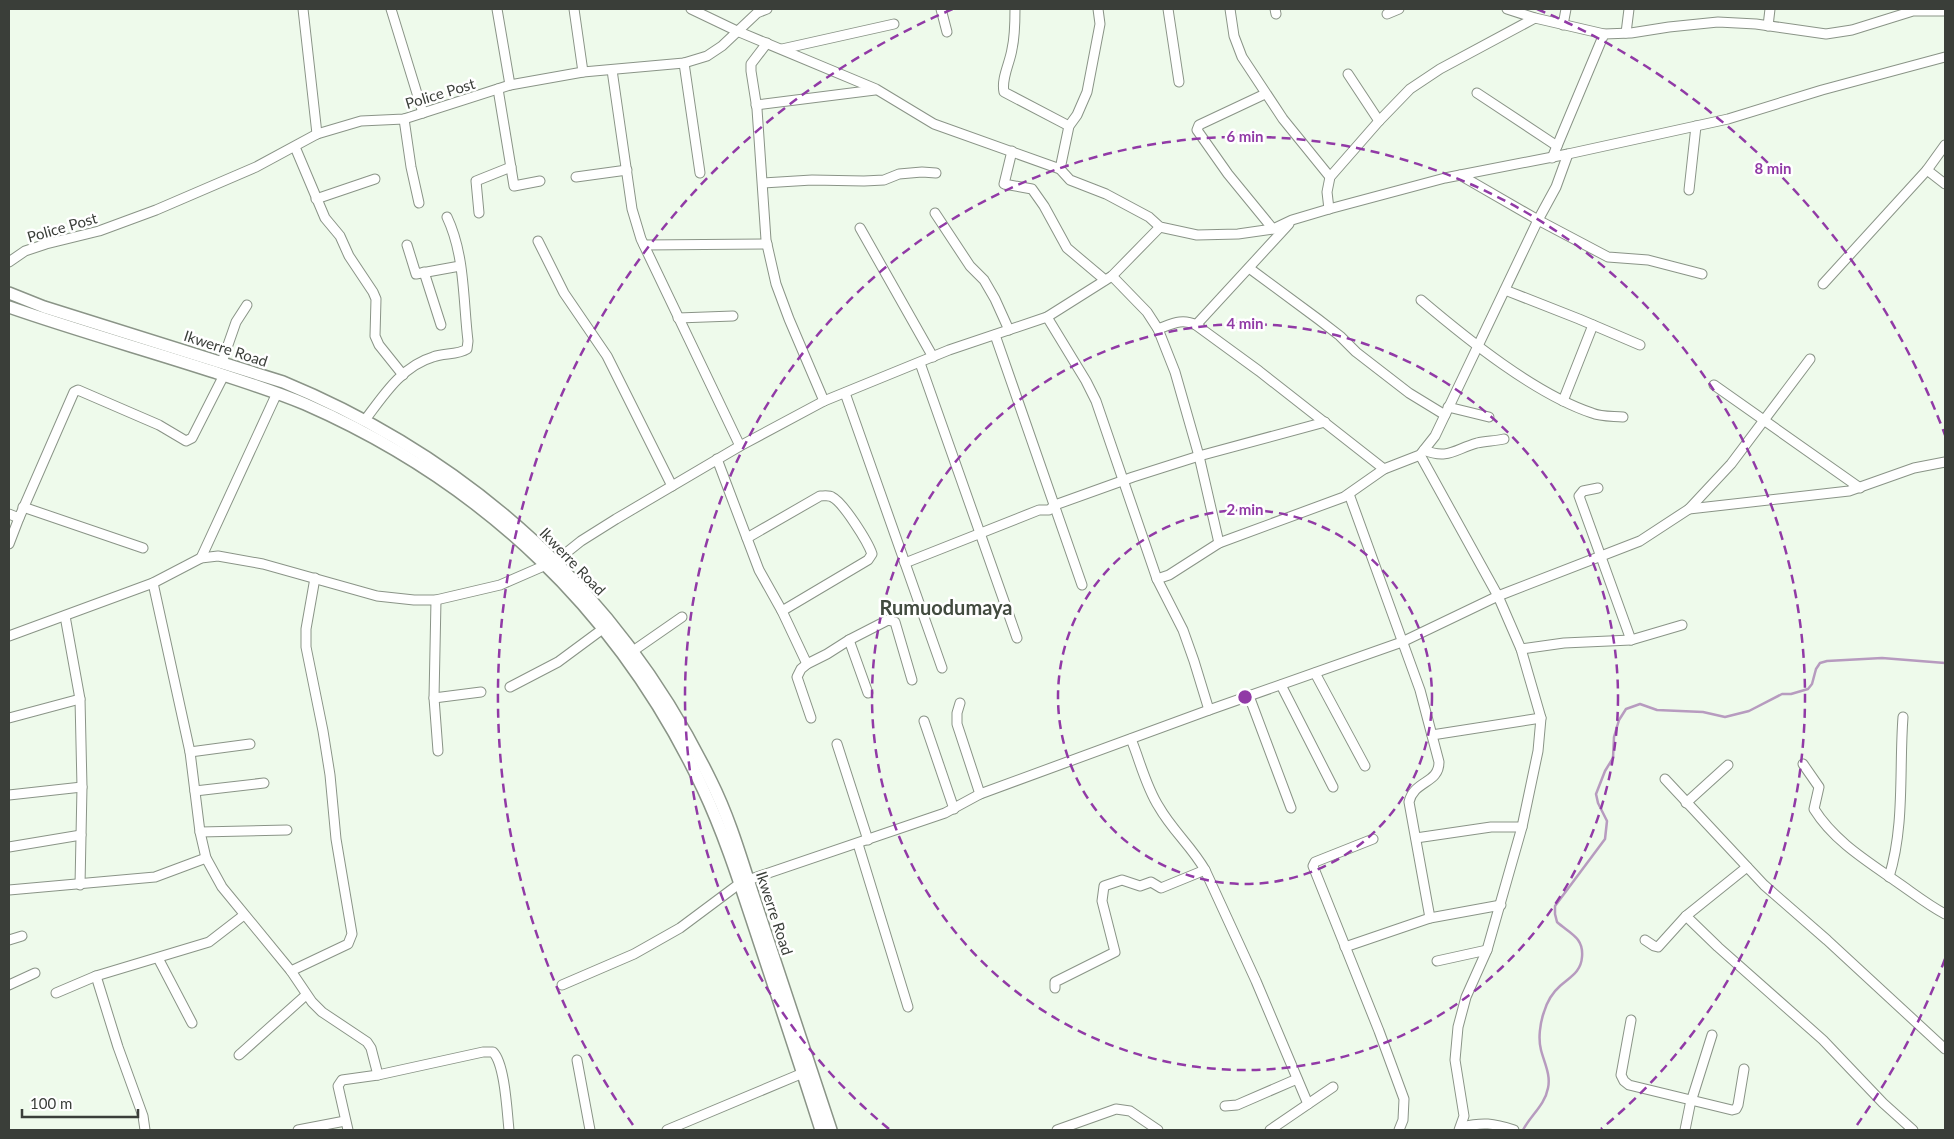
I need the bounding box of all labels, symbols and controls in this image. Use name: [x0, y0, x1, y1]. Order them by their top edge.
street label: Police Post: [403, 74, 478, 112]
text: 6 min: [1226, 127, 1264, 145]
text: 8 min: [1754, 159, 1792, 177]
street label: Police Post: [25, 208, 100, 246]
text: 4 min: [1226, 314, 1264, 332]
street label: Ikwerre Road: [182, 326, 270, 370]
text: 2 min: [1226, 500, 1264, 518]
street label: Ikwerre Road: [536, 523, 610, 599]
district label: Rumuodumaya: [880, 595, 1012, 619]
centre of rings: [1236, 688, 1254, 706]
street label: Ikwerre Road: [753, 869, 797, 957]
scale bar: [22, 1086, 139, 1118]
text: 100 m: [30, 1094, 72, 1112]

